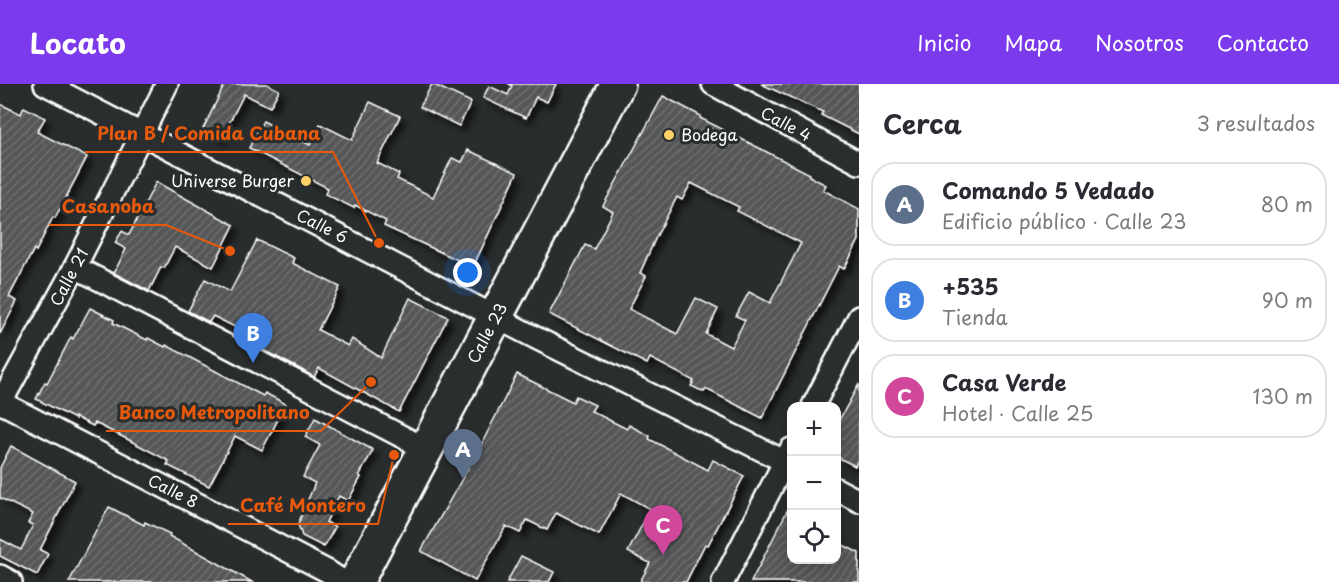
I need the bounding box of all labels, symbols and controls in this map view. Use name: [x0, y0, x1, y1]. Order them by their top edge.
text: Locato: [30, 21, 126, 64]
text: Inicio: [917, 26, 971, 58]
text: Mapa: [1004, 26, 1062, 58]
text: Nosotros: [1095, 26, 1184, 58]
text: Contacto: [1217, 26, 1309, 58]
street label: Calle 4: [757, 100, 816, 146]
text: Cerca: [883, 104, 962, 143]
text: 3 resultados: [1197, 108, 1315, 138]
callout: Plan B / Comida Cubana: [85, 116, 333, 152]
text: Plan B / Comida Cubana: [97, 119, 321, 146]
place label: Bodega: [681, 122, 737, 146]
marker: Bodega: [662, 128, 676, 142]
place label: Universe Burger: [171, 168, 295, 192]
text: Comando 5 Vedado: [942, 173, 1154, 206]
marker: Universe Burger: [299, 174, 313, 188]
callout: Casanoba: [49, 189, 166, 225]
text: A: [897, 189, 912, 219]
text: 80 m: [1261, 189, 1313, 219]
text: Casanoba: [62, 192, 154, 219]
street label: Calle 6: [293, 202, 352, 248]
text: Edificio público · Calle 23: [942, 206, 1186, 236]
street label: Calle 21: [43, 243, 93, 310]
your location: [453, 258, 482, 287]
text: +535: [942, 269, 999, 302]
text: B: [898, 285, 911, 315]
text: 90 m: [1262, 285, 1313, 315]
street label: Calle 23: [460, 298, 512, 367]
text: Tienda: [942, 302, 1008, 332]
pin: B: [234, 314, 272, 363]
text: Casa Verde: [942, 365, 1066, 398]
text: C: [897, 381, 912, 411]
text: 130 m: [1253, 381, 1313, 411]
callout: Banco Metropolitano: [106, 395, 321, 431]
text: Banco Metropolitano: [118, 398, 310, 425]
text: Hotel · Calle 25: [942, 398, 1094, 428]
map controls: [787, 402, 841, 564]
button: +: [787, 402, 841, 456]
pin: A: [444, 430, 482, 479]
button: −: [787, 456, 841, 510]
street label: Calle 8: [144, 467, 203, 513]
callout: Café Montero: [228, 488, 378, 524]
text: Café Montero: [240, 491, 366, 518]
pin: C: [644, 506, 682, 555]
button: locate: [787, 510, 841, 564]

